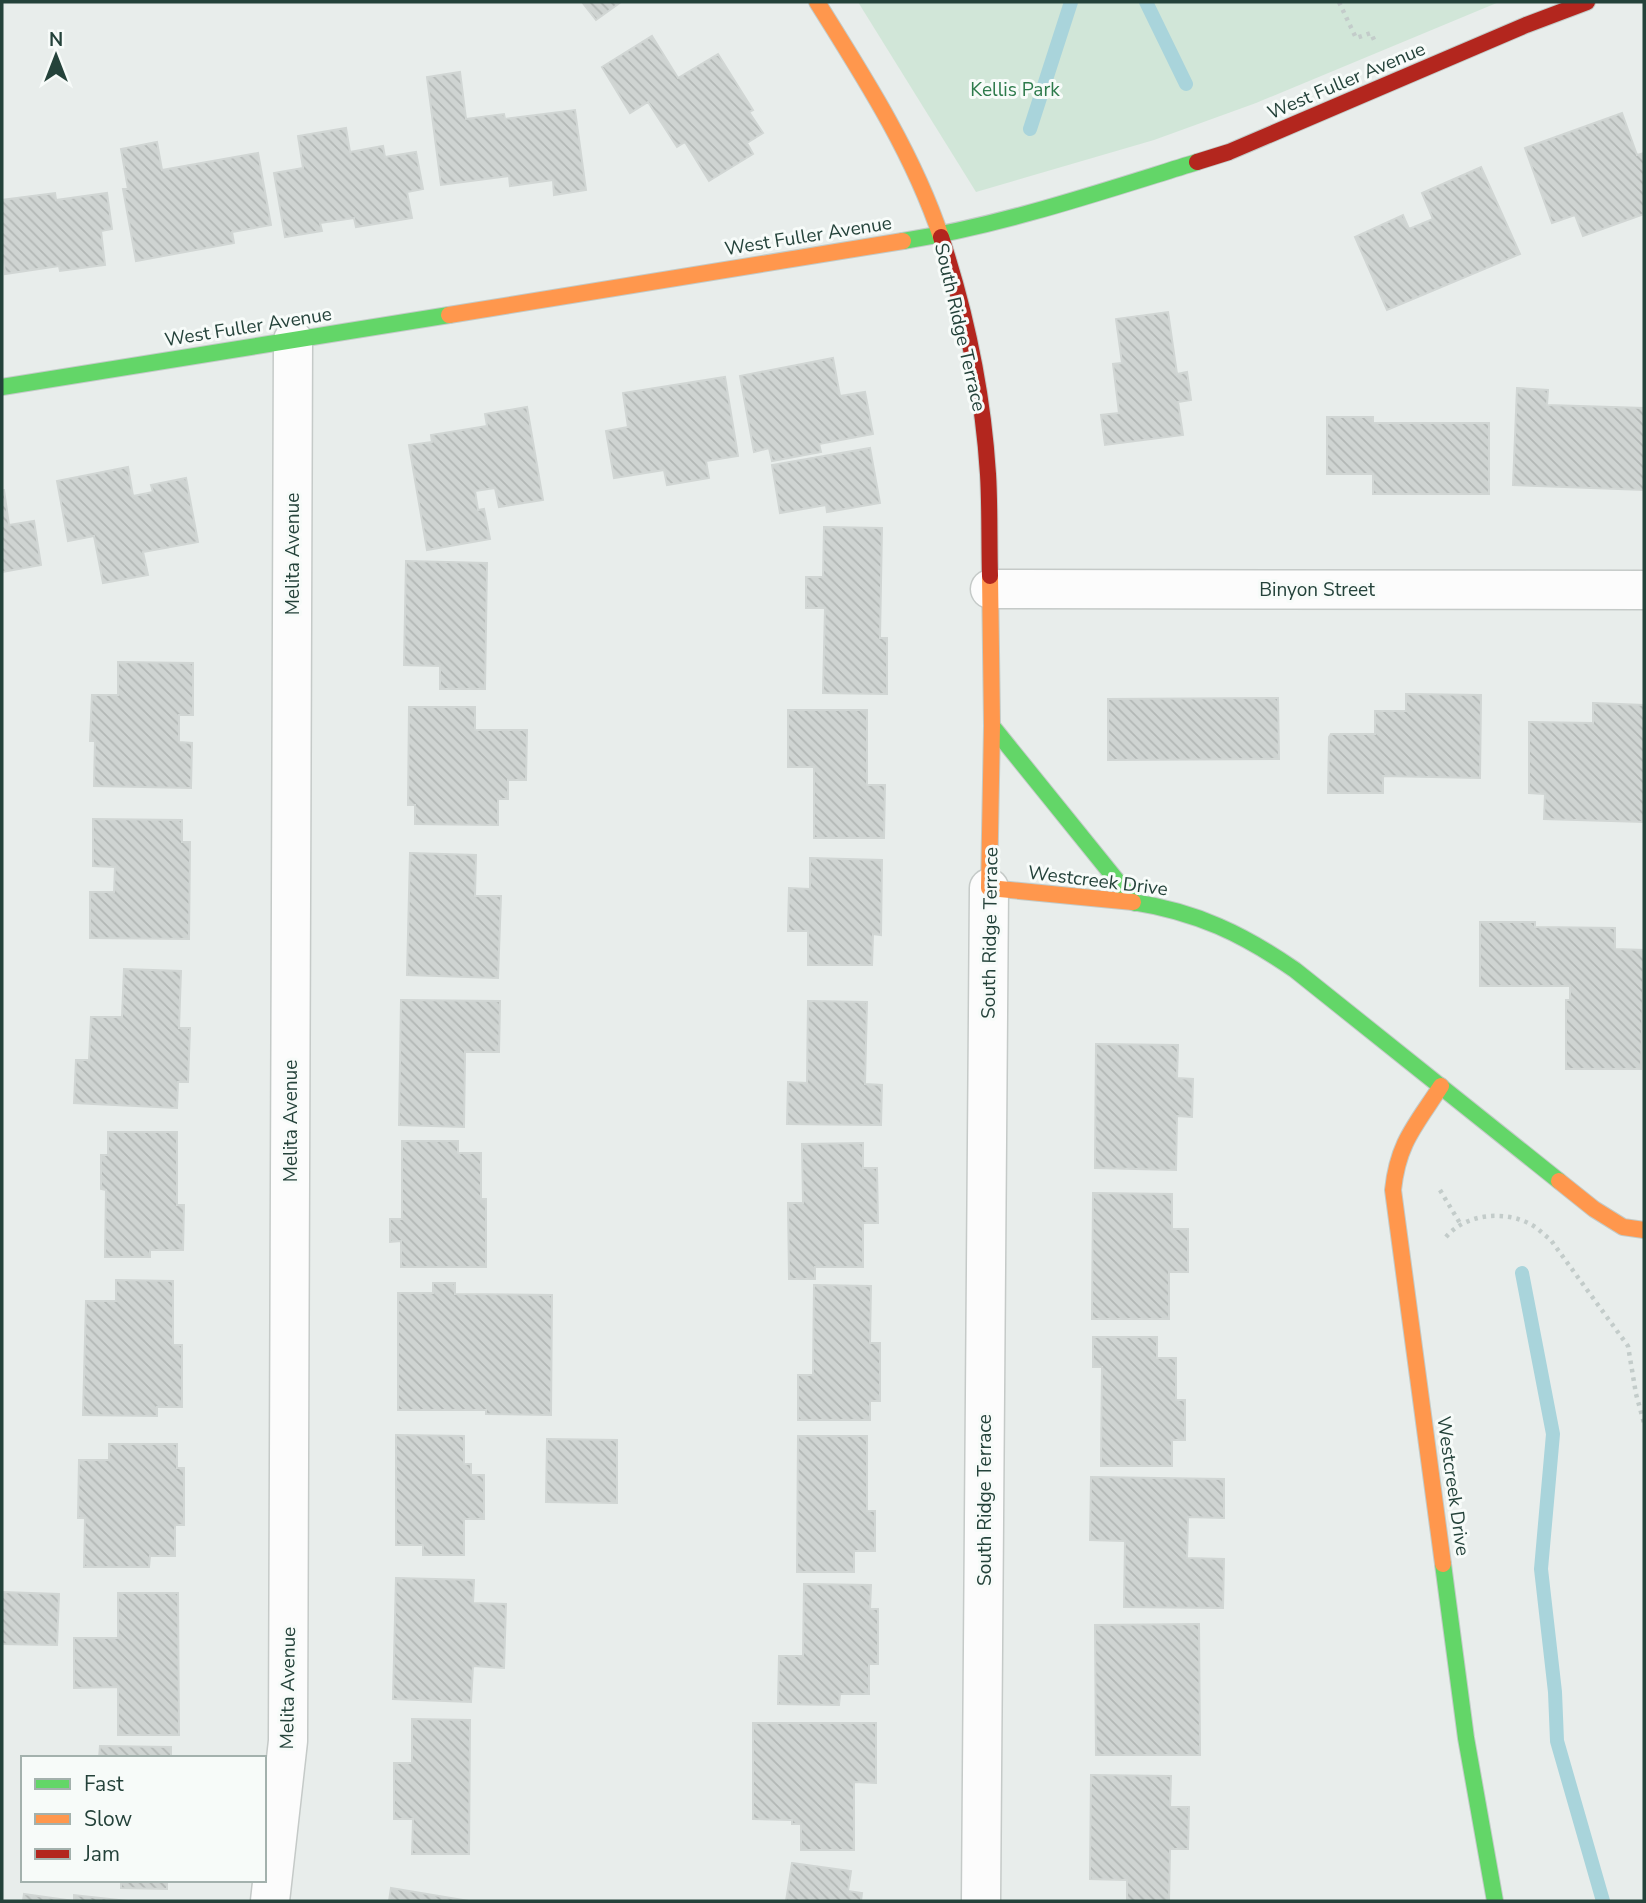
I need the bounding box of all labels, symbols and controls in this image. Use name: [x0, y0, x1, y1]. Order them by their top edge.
north arrow: [21, 21, 91, 91]
text: N: [49, 27, 63, 53]
street label: West Fuller Avenue: [1264, 36, 1429, 126]
park label: Kellis Park: [970, 77, 1060, 103]
street label: West Fuller Avenue: [723, 210, 894, 262]
street label: South Ridge Terrace: [928, 241, 992, 414]
street label: West Fuller Avenue: [163, 301, 334, 353]
street label: Melita Avenue: [280, 493, 306, 615]
street label: Binyon Street: [1259, 577, 1375, 603]
street label: South Ridge Terrace: [976, 847, 1004, 1019]
street label: Westcreek Drive: [1026, 860, 1169, 902]
street label: Melita Avenue: [278, 1060, 304, 1182]
street label: South Ridge Terrace: [972, 1414, 998, 1586]
street label: Westcreek Drive: [1430, 1415, 1476, 1558]
street label: Melita Avenue: [274, 1626, 302, 1750]
legend: [21, 1756, 266, 1882]
text: Fast: [84, 1770, 124, 1798]
text: Slow: [84, 1805, 133, 1833]
text: Jam: [83, 1840, 120, 1868]

